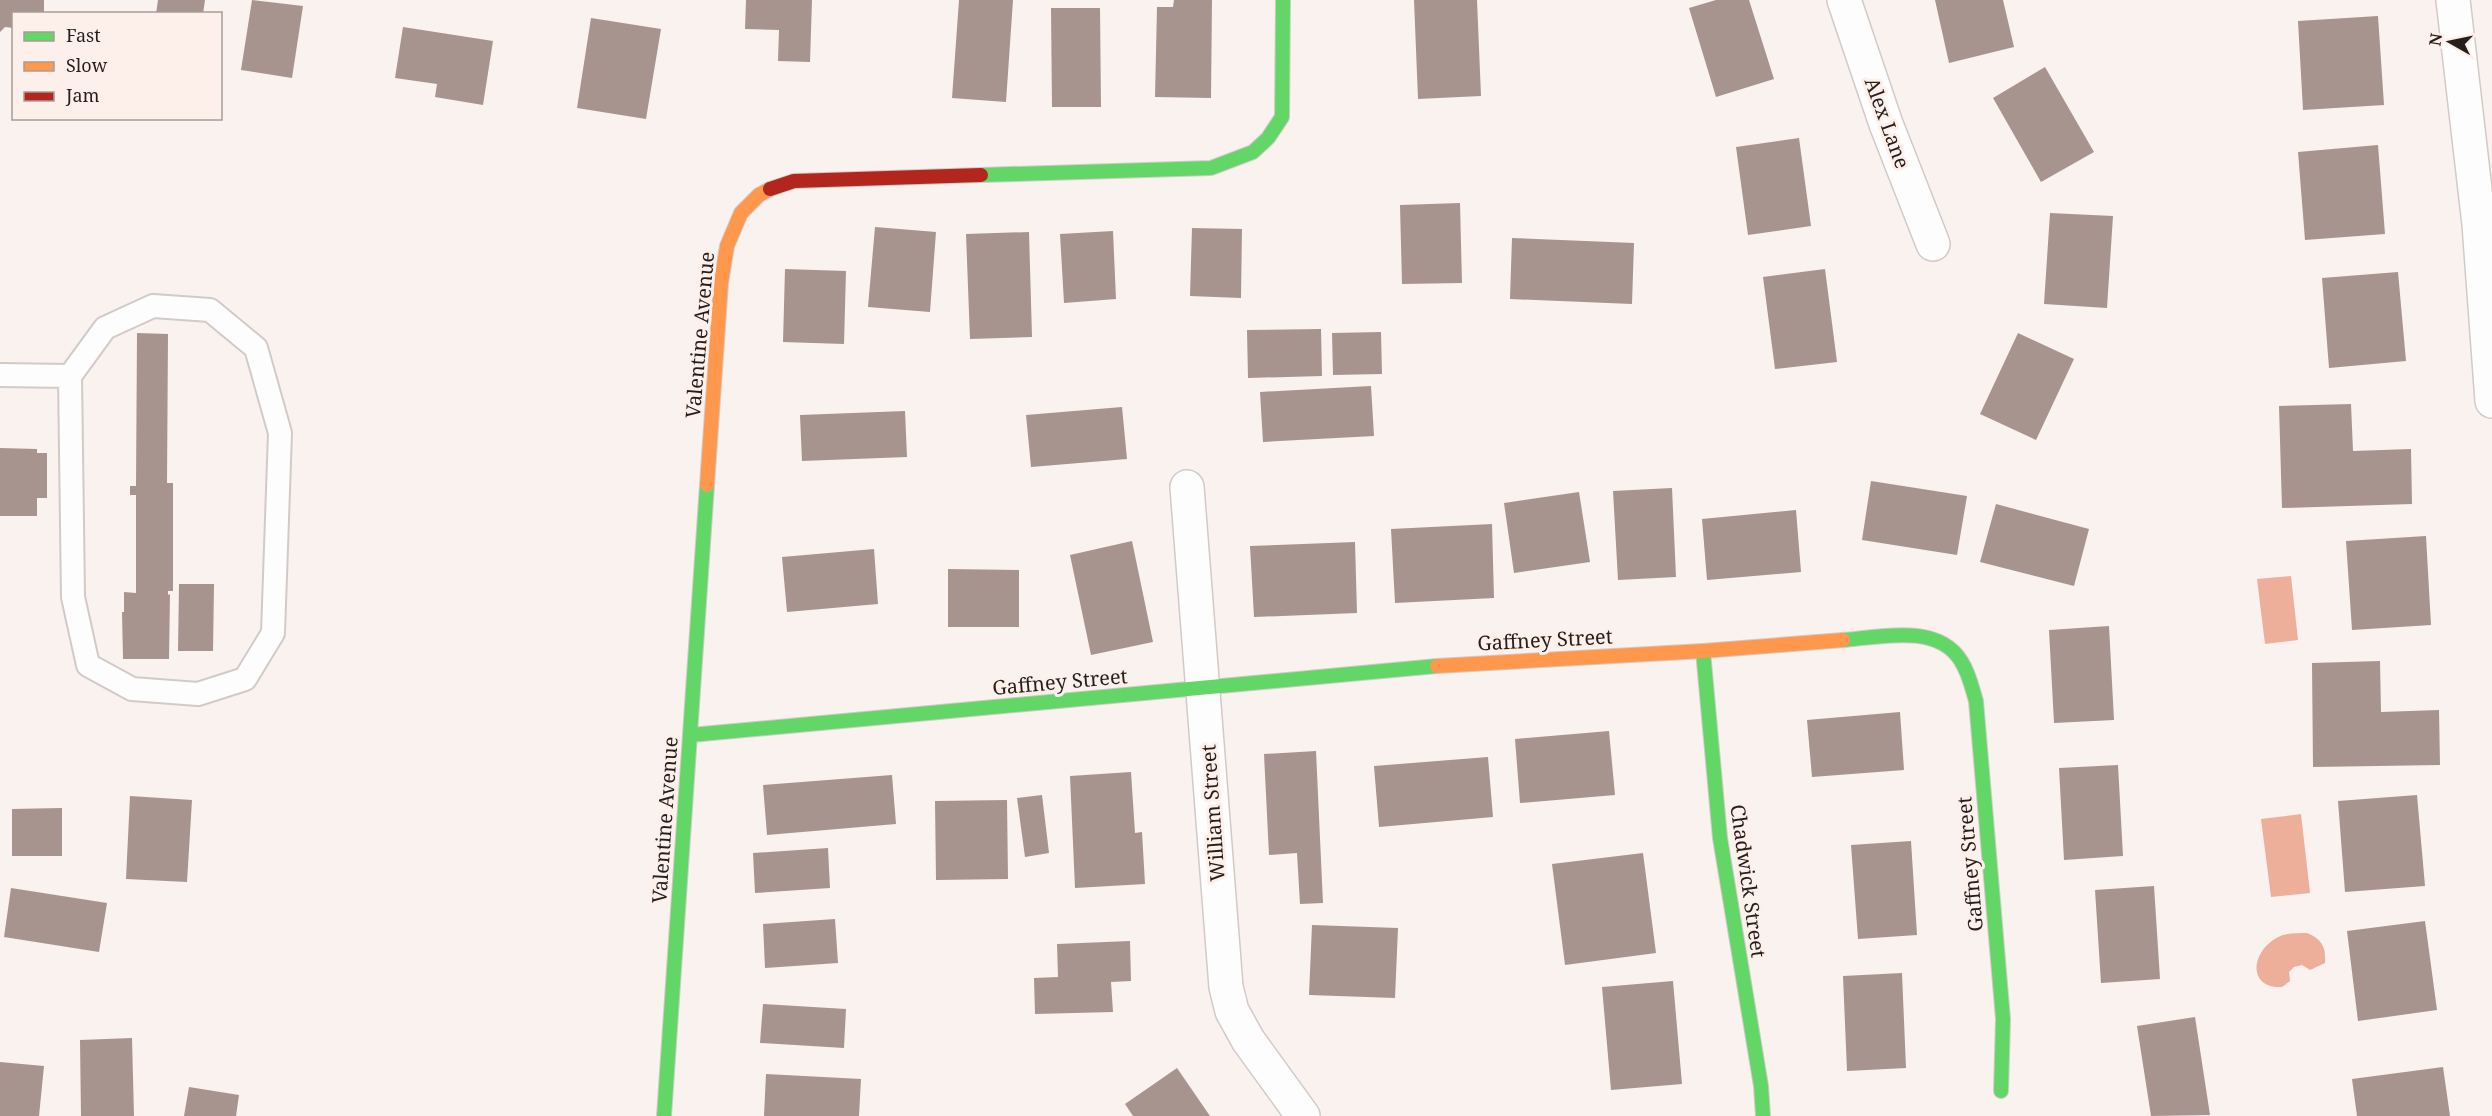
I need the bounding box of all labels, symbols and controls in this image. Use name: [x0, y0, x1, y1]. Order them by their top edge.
legend: [12, 12, 222, 120]
north arrow: [2420, 12, 2480, 72]
text: Fast: [66, 23, 101, 47]
text: N: [2423, 31, 2447, 48]
text: Slow: [66, 53, 108, 77]
street label: Alex Lane: [1859, 74, 1916, 172]
text: Jam: [65, 83, 100, 107]
street label: Valentine Avenue: [679, 251, 720, 419]
street label: Gaffney Street: [1477, 622, 1613, 657]
street label: Gaffney Street: [991, 662, 1129, 701]
street label: Valentine Avenue: [645, 736, 684, 904]
street label: William Street: [1194, 744, 1231, 882]
street label: Gaffney Street: [1950, 795, 1989, 933]
street label: Chadwick Street: [1724, 802, 1773, 959]

